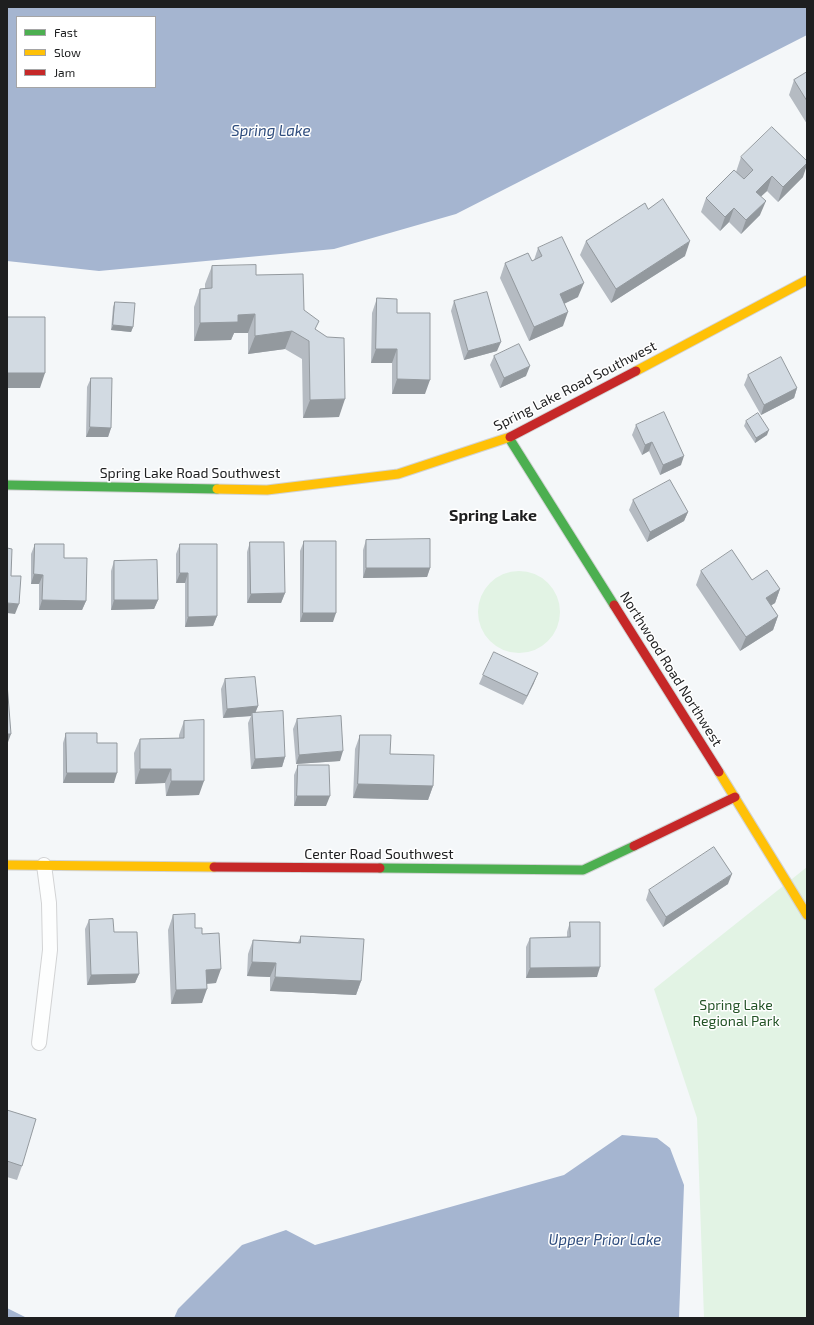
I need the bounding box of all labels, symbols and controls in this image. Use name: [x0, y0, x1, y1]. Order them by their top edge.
legend: [16, 16, 156, 88]
text: Fast: [54, 25, 77, 39]
text: Slow: [54, 45, 81, 59]
text: Jam: [54, 65, 75, 79]
water label: Spring Lake: [231, 122, 311, 140]
street label: Spring Lake Road Southwest: [491, 338, 659, 434]
street label: Spring Lake Road Southwest: [100, 465, 280, 481]
district label: Spring Lake: [449, 506, 537, 526]
street label: Northwood Road Northwest: [616, 589, 726, 749]
street label: Center Road Southwest: [304, 846, 454, 862]
park label: Spring Lake Regional Park: [692, 997, 780, 1030]
water label: Upper Prior Lake: [549, 1231, 661, 1249]

